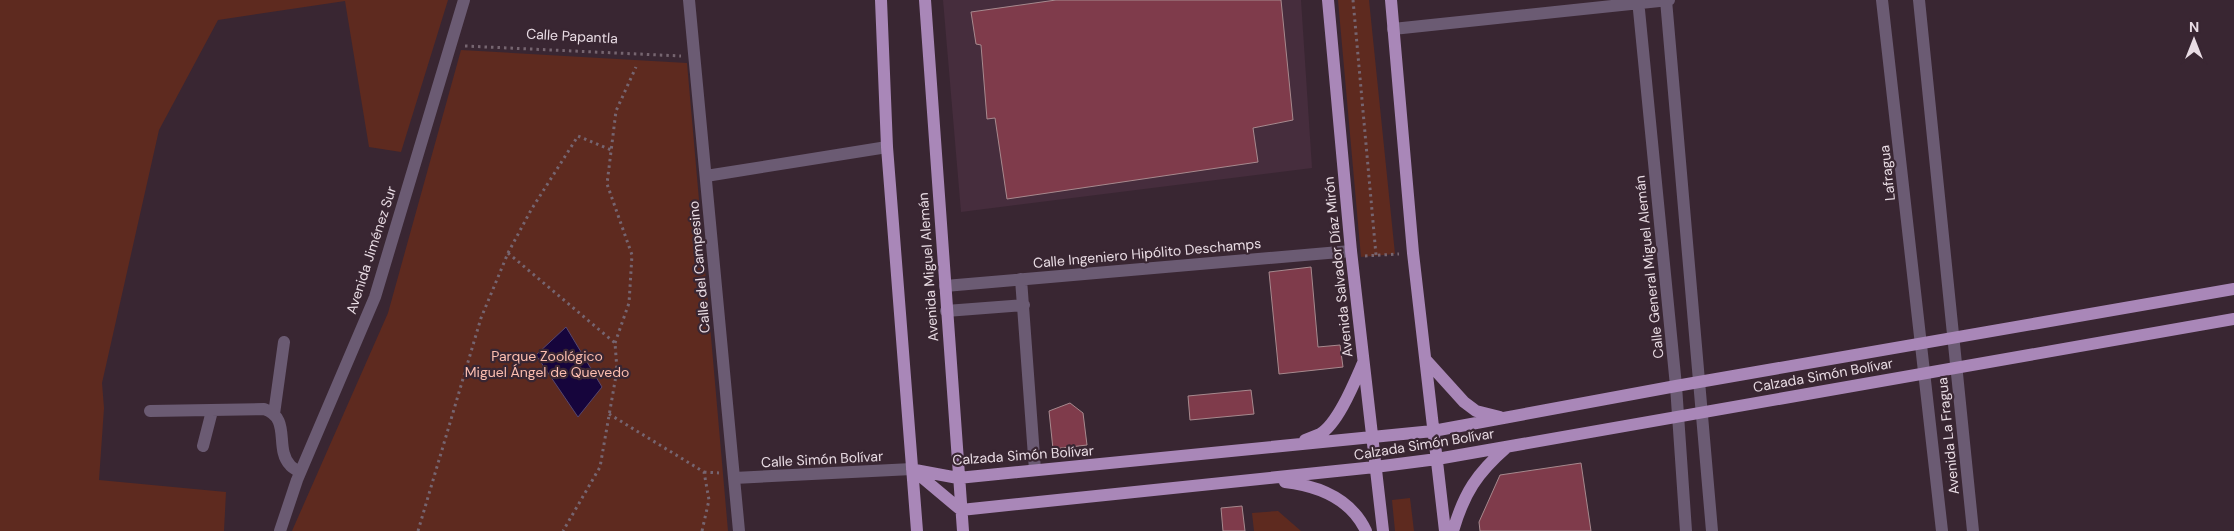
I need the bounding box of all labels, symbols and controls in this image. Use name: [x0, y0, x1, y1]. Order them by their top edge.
north arrow: [2169, 15, 2219, 65]
text: N: [2189, 18, 2199, 36]
street label: Calle Papantla: [526, 25, 618, 47]
street label: Lafragua: [1875, 144, 1899, 202]
street label: Calle General Miguel Alemán: [1630, 175, 1668, 359]
street label: Avenida Salvador Díaz Mirón: [1320, 176, 1356, 358]
street label: Avenida Jiménez Sur: [342, 184, 400, 316]
street label: Avenida Miguel Alemán: [914, 192, 942, 342]
street label: Calle del Campesino: [684, 200, 714, 334]
street label: Calle Ingeniero Hipólito Deschamps: [1032, 234, 1262, 272]
park label: Parque Zoológico Miguel Ángel de Quevedo: [465, 347, 629, 381]
street label: Calzada Simón Bolívar: [1752, 354, 1894, 396]
street label: Avenida La Fragua: [1933, 377, 1963, 495]
street label: Calzada Simón Bolívar: [1353, 424, 1495, 464]
street label: Calzada Simón Bolívar: [952, 441, 1094, 469]
street label: Calle Simón Bolívar: [760, 447, 884, 471]

